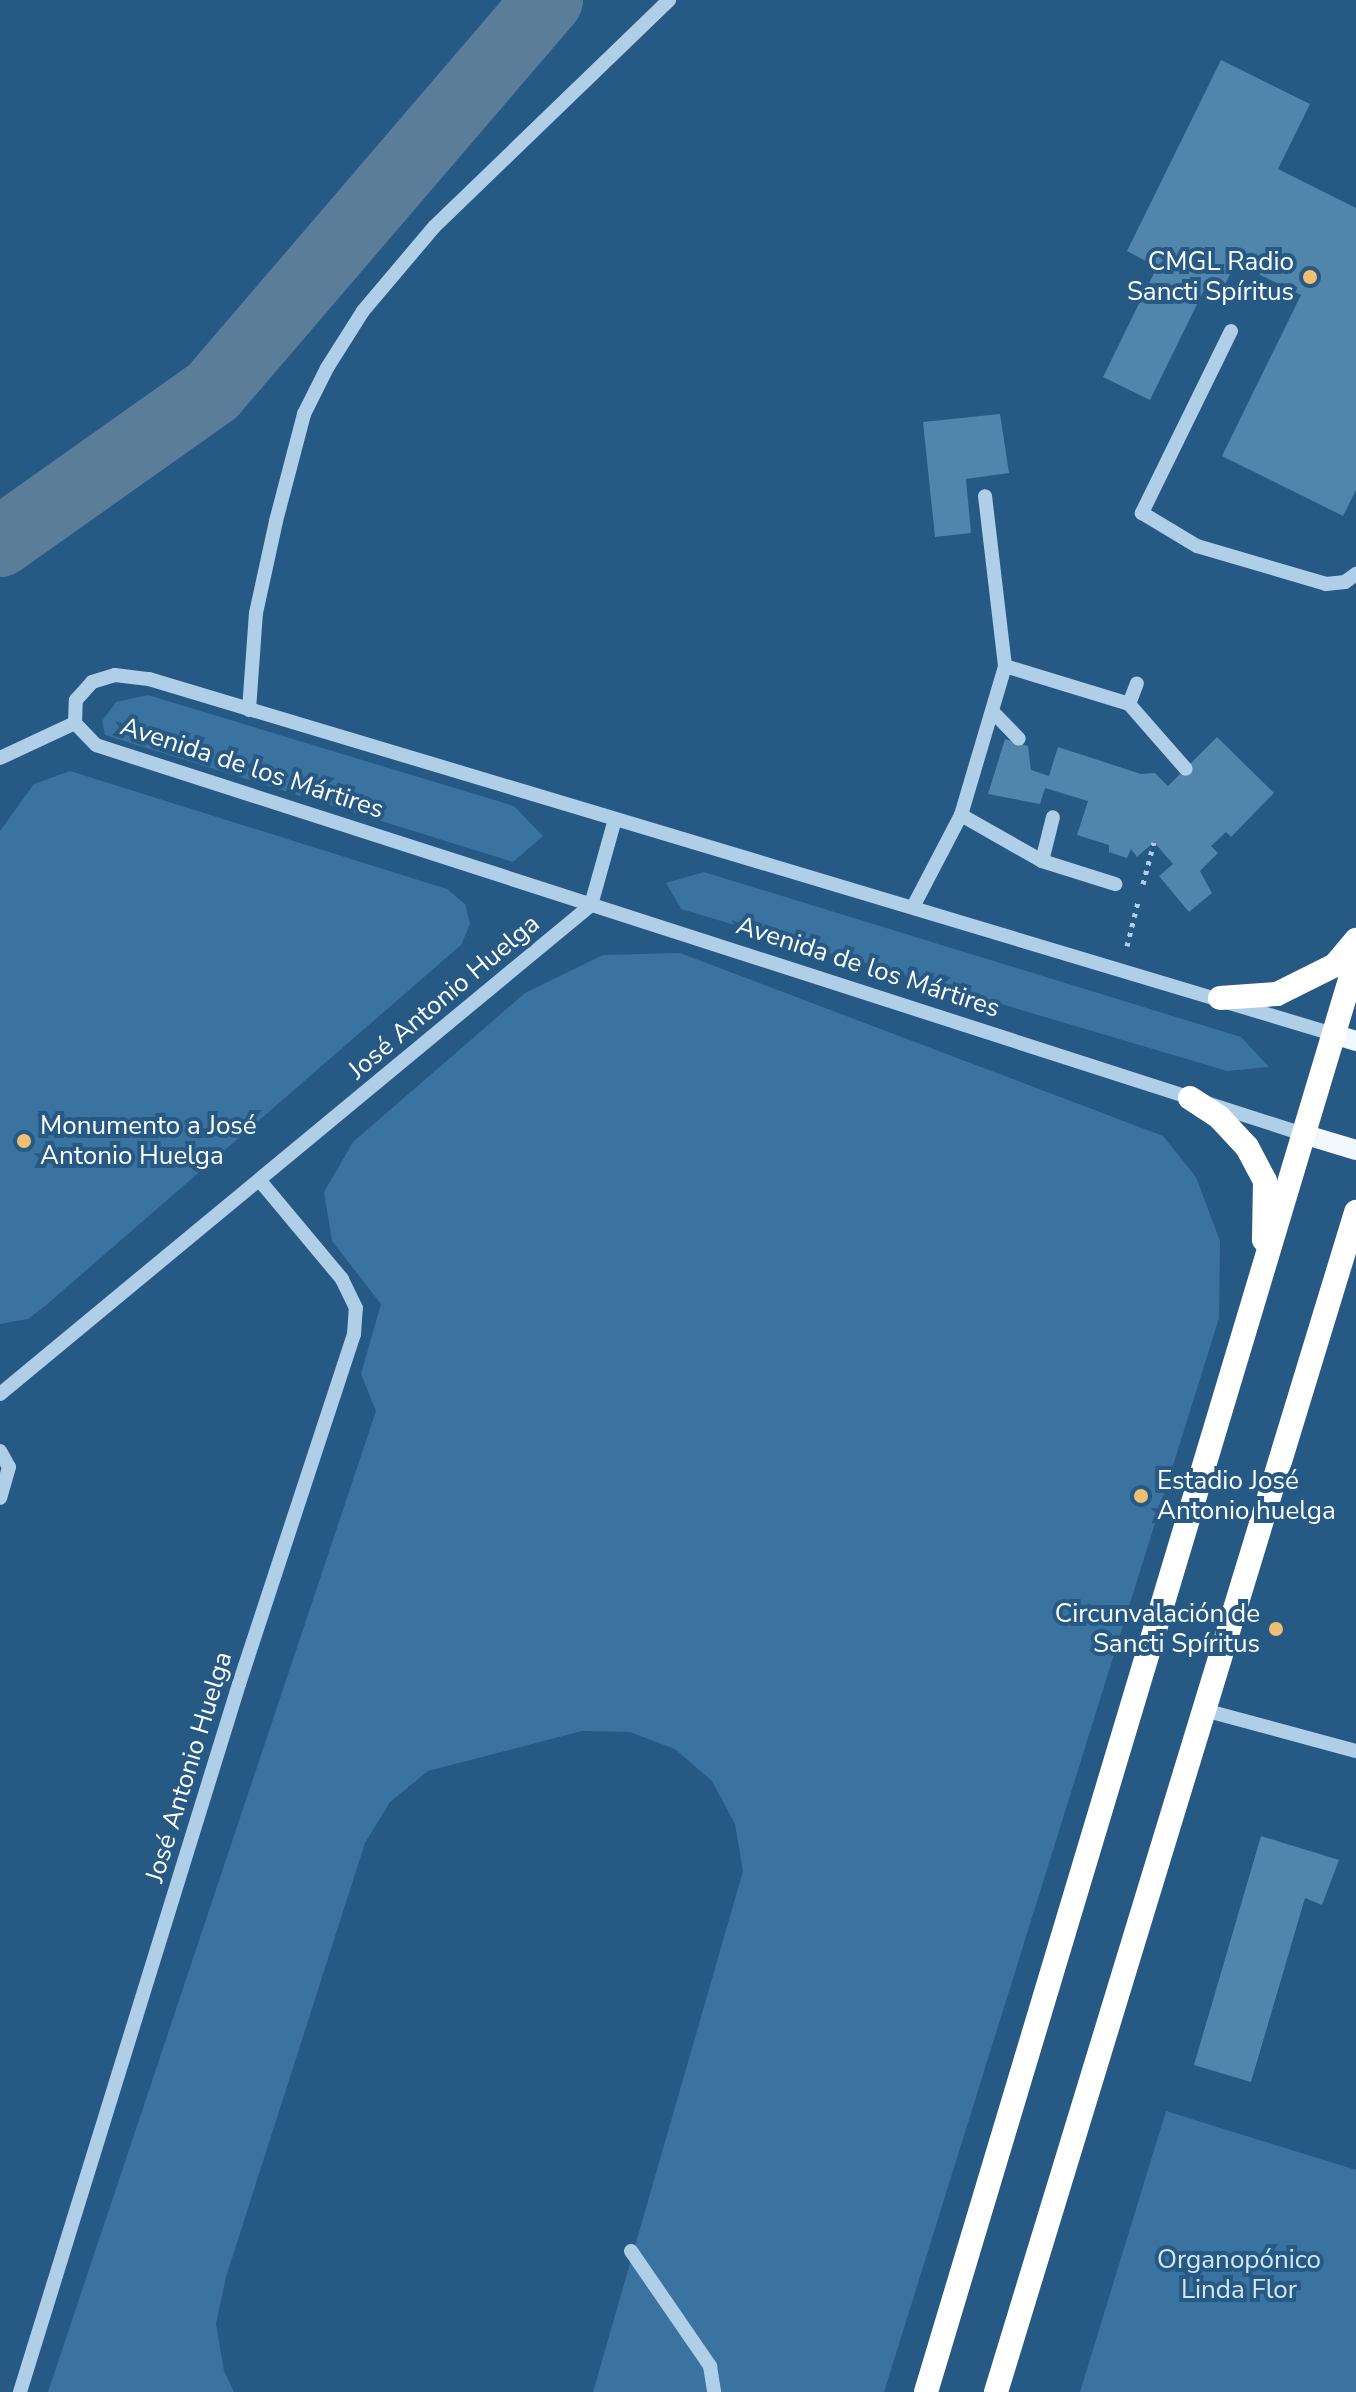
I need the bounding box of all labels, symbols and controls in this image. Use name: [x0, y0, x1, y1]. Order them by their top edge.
place label: CMGL Radio Sancti Spíritus: [1127, 246, 1294, 308]
marker: CMGL Radio Sancti Spíritus: [1301, 268, 1319, 286]
street label: Avenida de los Mártires: [116, 711, 388, 825]
street label: José Antonio Huelga: [342, 908, 546, 1086]
street label: Avenida de los Mártires: [732, 910, 1004, 1024]
place label: Monumento a José Antonio Huelga: [40, 1110, 257, 1172]
marker: Monumento a José Antonio Huelga: [15, 1132, 33, 1150]
place label: Estadio José Antonio huelga: [1157, 1465, 1336, 1526]
marker: Estadio José Antonio huelga: [1132, 1487, 1150, 1505]
place label: Circunvalación de Sancti Spíritus: [1055, 1598, 1260, 1660]
marker: Circunvalación de Sancti Spíritus: [1267, 1620, 1285, 1638]
street label: José Antonio Huelga: [139, 1648, 239, 1886]
park label: Organopónico Linda Flor: [1157, 2244, 1321, 2306]

